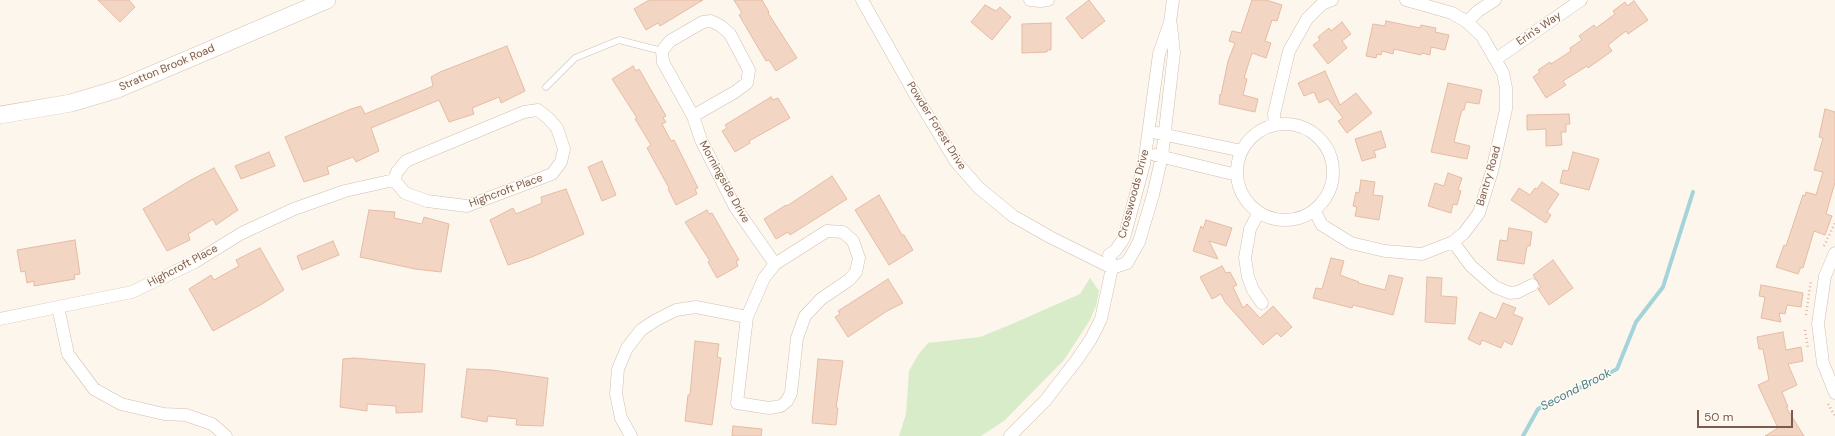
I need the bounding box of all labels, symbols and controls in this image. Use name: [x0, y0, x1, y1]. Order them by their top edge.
street label: Erin's Way: [1514, 9, 1564, 49]
street label: Stratton Brook Road: [117, 42, 217, 94]
street label: Powder Forest Drive: [903, 79, 969, 173]
street label: Morningside Drive: [696, 139, 752, 225]
street label: Bantry Road: [1474, 144, 1504, 208]
street label: Crosswoods Drive: [1116, 148, 1152, 240]
street label: Highcroft Place: [467, 172, 545, 210]
street label: Highcroft Place: [146, 242, 220, 290]
water label: Second Brook: [1538, 366, 1614, 414]
scale bar: [1699, 402, 1795, 428]
text: 50 m: [1704, 409, 1733, 425]

